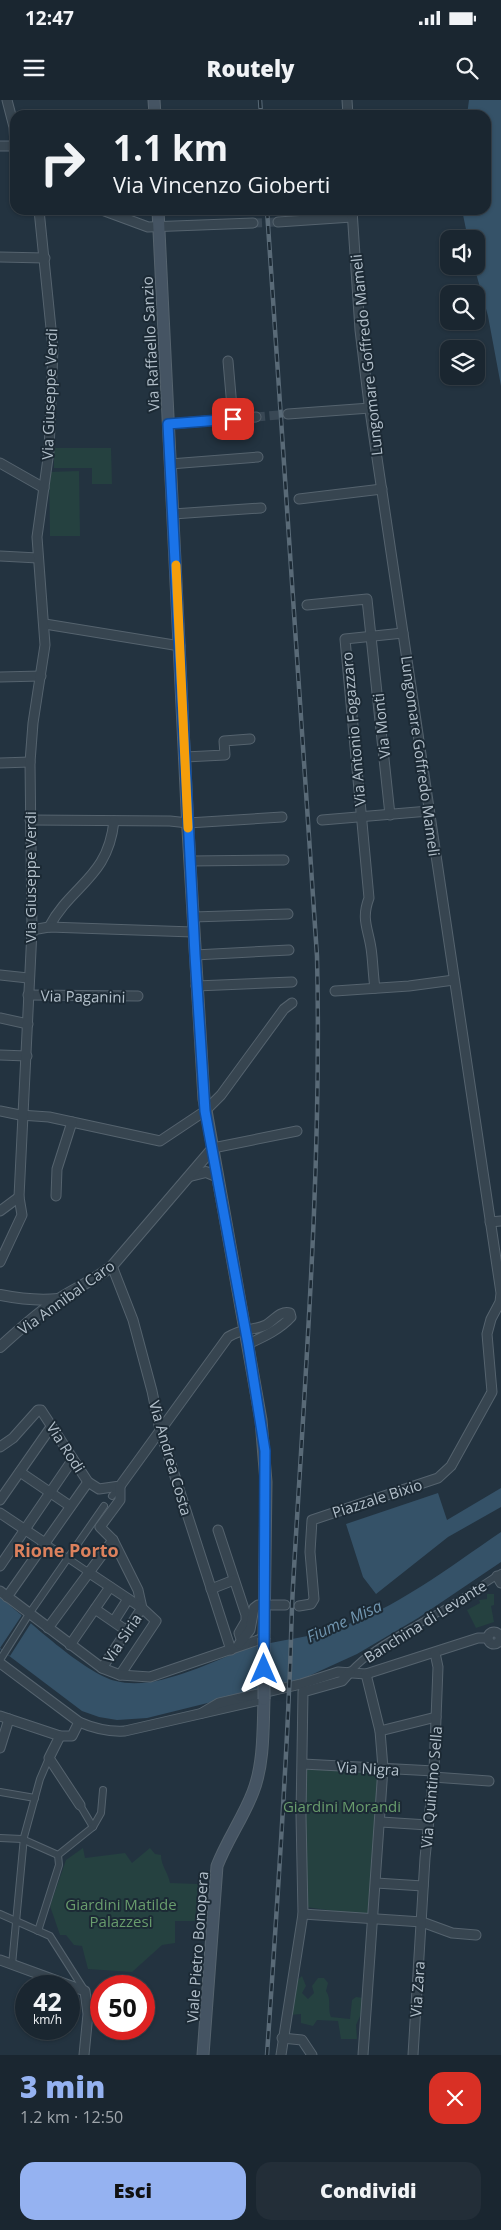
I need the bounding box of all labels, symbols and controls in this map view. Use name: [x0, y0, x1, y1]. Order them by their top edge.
text: 12:47: [25, 5, 74, 31]
text: Routely: [207, 53, 294, 83]
icon: menu: [20, 54, 48, 82]
icon: search: [453, 54, 481, 82]
text: 1.1 km: [113, 124, 228, 171]
icon: right: [30, 130, 95, 195]
text: Via Vincenzo Gioberti: [113, 169, 330, 199]
map controls: [440, 230, 485, 385]
button: sound: [440, 230, 485, 275]
street label: Lungomare Goffredo Mameli: [345, 253, 387, 457]
street label: Via Raffaello Sanzio: [136, 276, 164, 412]
button: search: [440, 285, 485, 330]
street label: Via Giuseppe Verdi: [37, 328, 61, 460]
button: layers: [440, 340, 485, 385]
pin: [212, 398, 254, 440]
icon: arrive: [219, 405, 247, 433]
street label: Via Antonio Fogazzaro: [336, 651, 370, 807]
street label: Lungomare Goffredo Mameli: [397, 654, 445, 858]
street label: Via Monti: [368, 692, 394, 760]
street label: Via Giuseppe Verdi: [20, 811, 40, 943]
street label: Via Paganini: [40, 985, 126, 1007]
street label: Via Annibal Caro: [14, 1255, 118, 1339]
street label: Via Andrea Costa: [145, 1398, 197, 1518]
street label: Via Rodi: [42, 1418, 90, 1476]
street label: Piazzale Bixio: [329, 1474, 425, 1522]
district label: Rione Porto: [13, 1538, 119, 1562]
street label: Banchina di Levante: [360, 1575, 490, 1667]
water label: Fiume Misa: [303, 1595, 385, 1647]
street label: Via Siria: [98, 1610, 146, 1666]
position arrow: [237, 1642, 289, 1694]
street label: Via Quintino Sella: [416, 1725, 446, 1849]
street label: Via Nigra: [336, 1756, 400, 1780]
park label: Giardini Morandi: [283, 1796, 401, 1816]
street label: Viale Pietro Bonopera: [182, 1871, 212, 2023]
park label: Giardini Matilde Palazzesi: [65, 1894, 177, 1931]
street label: Via Zara: [405, 1960, 429, 2018]
speed limit sign: 50: [90, 1975, 155, 2040]
text: 42: [33, 1984, 62, 2018]
text: km/h: [33, 2011, 62, 2028]
text: 3 min: [20, 2066, 105, 2107]
button: close: [429, 2072, 481, 2124]
text: 1.2 km · 12:50: [20, 2106, 123, 2128]
button: Esci: [20, 2162, 246, 2220]
button: Condividi: [256, 2162, 481, 2220]

